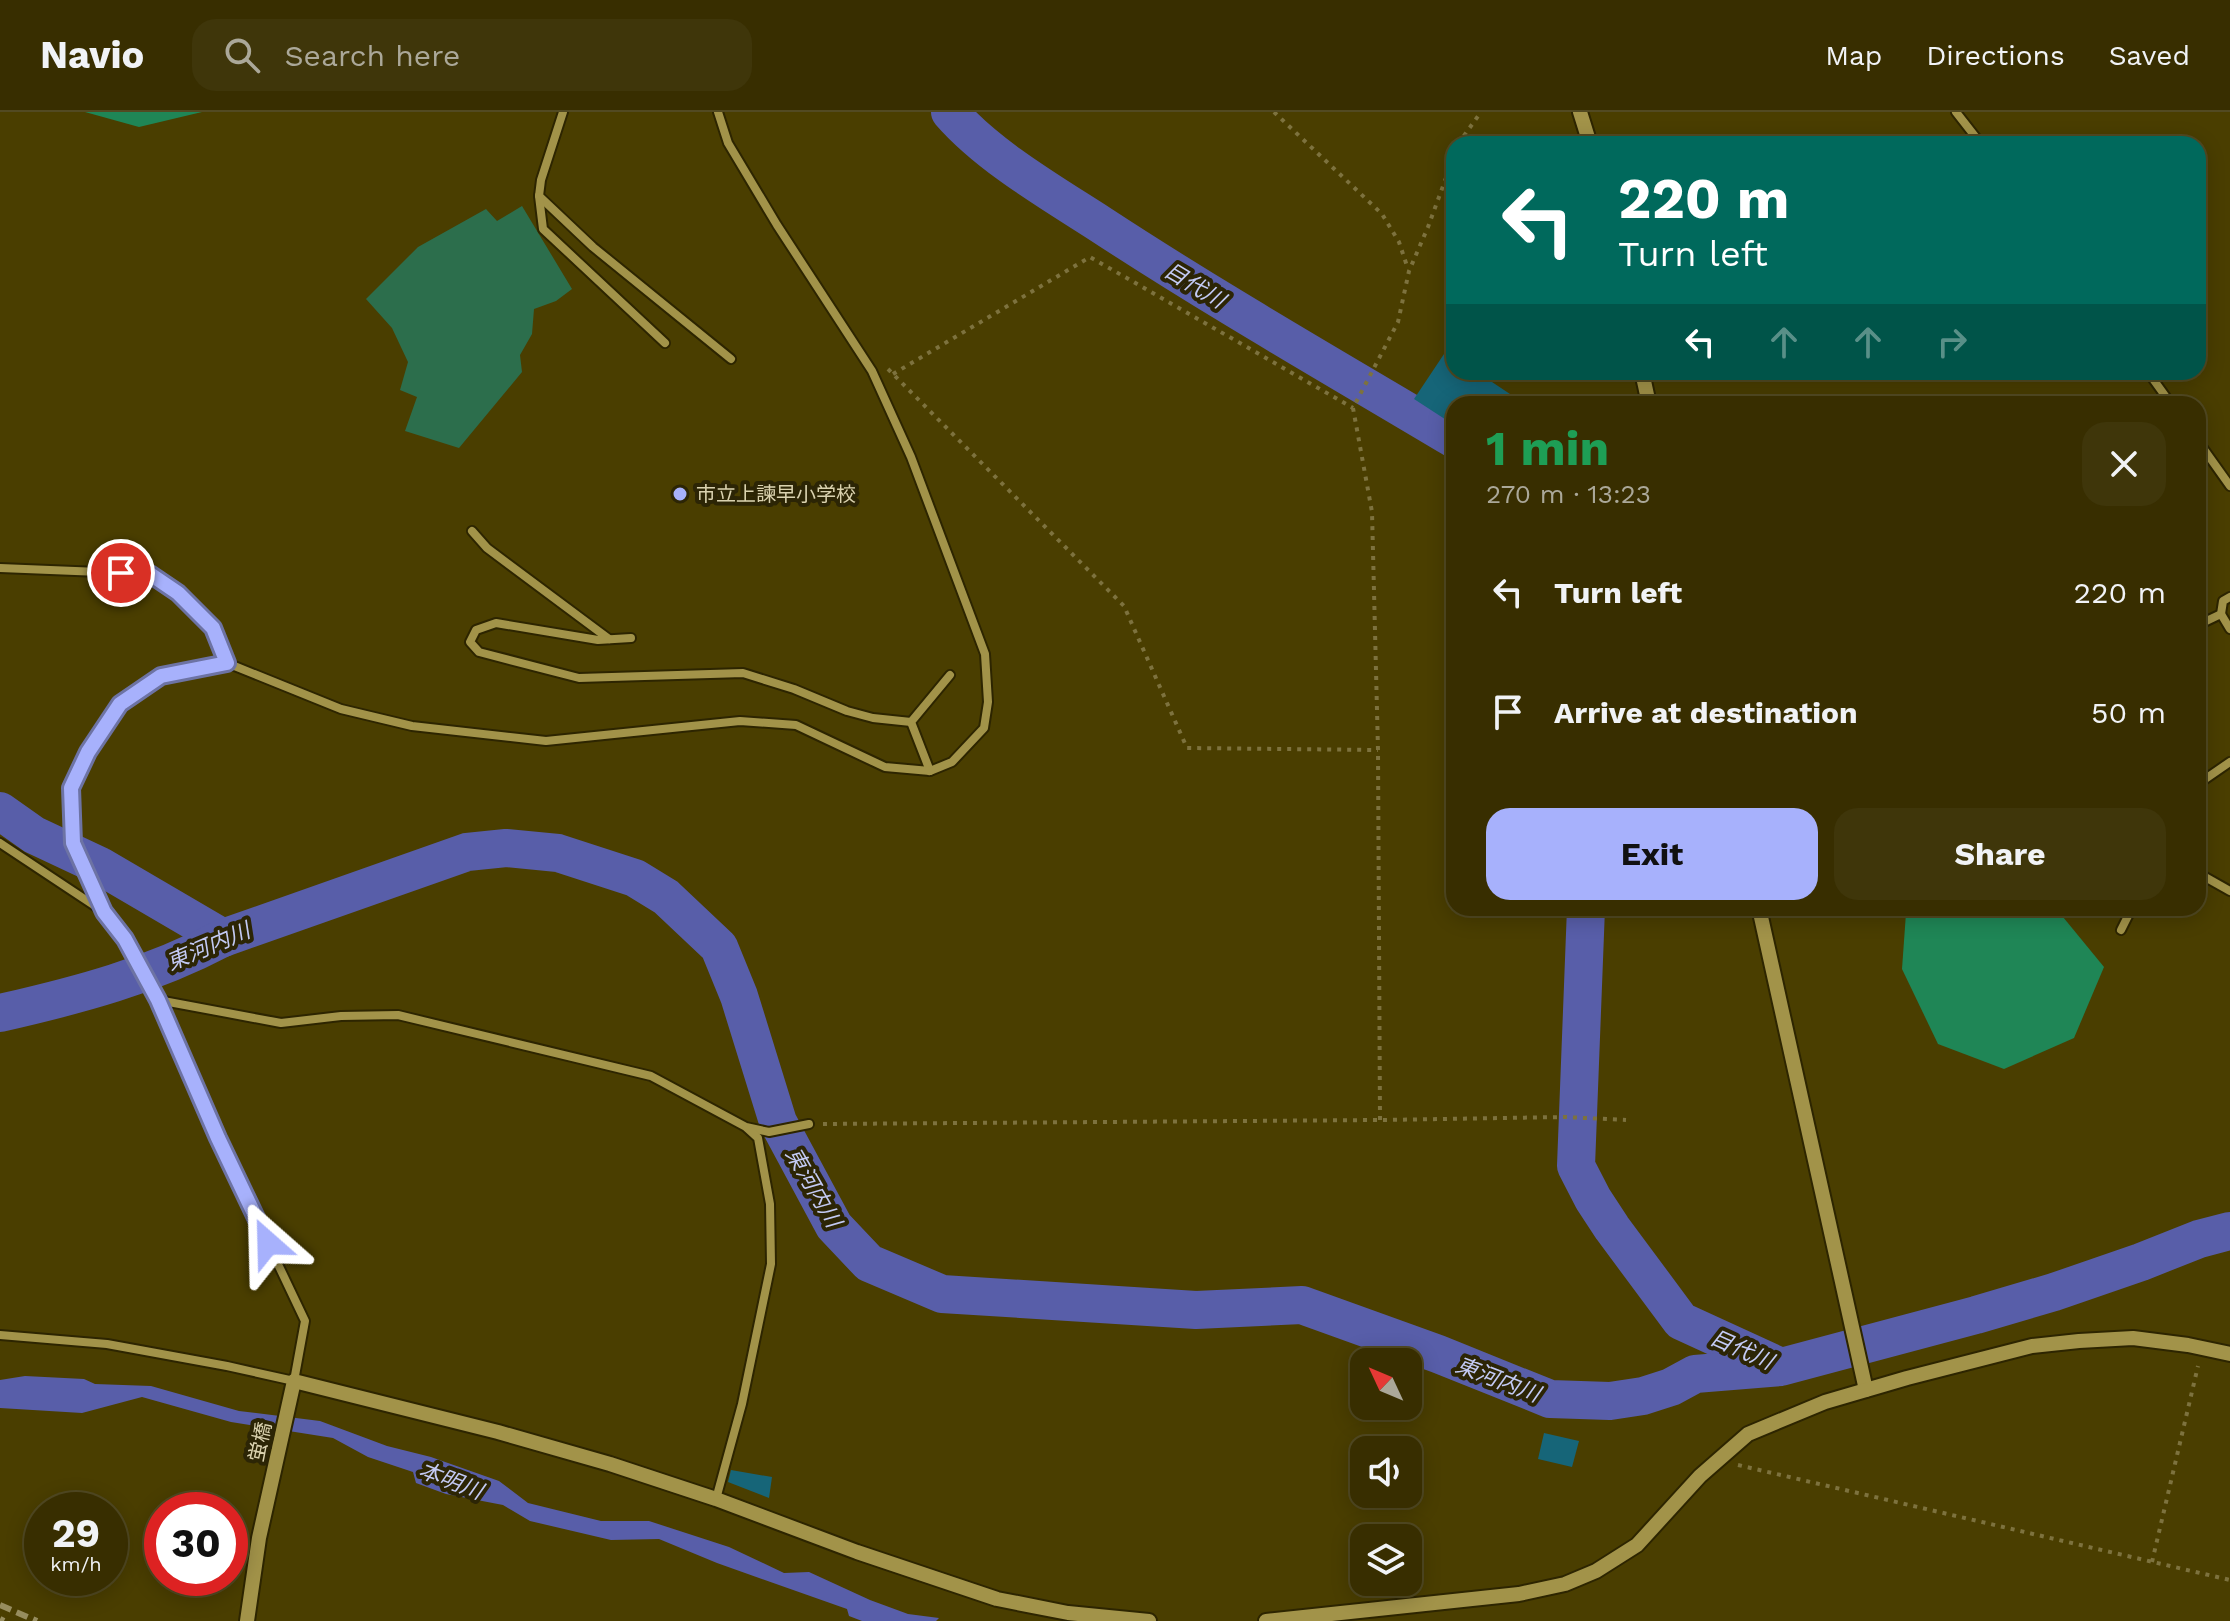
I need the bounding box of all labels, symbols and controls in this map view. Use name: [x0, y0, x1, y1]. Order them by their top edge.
search box: [192, 19, 752, 91]
text: Navio: [40, 33, 144, 77]
icon: search: [220, 33, 264, 77]
text: Search here: [284, 38, 460, 73]
text: Map: [1825, 39, 1882, 72]
text: Directions: [1926, 39, 2065, 72]
text: Saved: [2109, 39, 2190, 72]
text: 220 m: [1618, 166, 1790, 232]
icon: left: [1486, 168, 1590, 272]
text: Turn left: [1618, 233, 1768, 275]
water label: 目代川: [1160, 258, 1231, 314]
icon: left: [1678, 320, 1722, 364]
icon: ahead: [1762, 320, 1806, 364]
icon: ahead: [1846, 320, 1890, 364]
icon: right: [1930, 320, 1974, 364]
text: 1 min: [1486, 420, 1609, 477]
button: close: [2082, 422, 2166, 506]
text: 270 m · 13:23: [1486, 479, 1651, 509]
place label: 市立上諫早小学校: [696, 482, 856, 506]
marker: 市立上諫早小学校: [671, 485, 689, 503]
pin: [87, 539, 155, 607]
icon: arrive: [99, 551, 143, 595]
icon: left: [1486, 570, 1530, 614]
text: Turn left: [1554, 575, 1682, 610]
text: 220 m: [2074, 575, 2166, 610]
icon: arrive: [1486, 690, 1530, 734]
text: Arrive at destination: [1554, 695, 1858, 730]
text: 50 m: [2091, 695, 2166, 730]
button: Exit: [1486, 808, 1818, 900]
button: Share: [1834, 808, 2166, 900]
water label: 東河内川: [163, 917, 255, 975]
water label: 東河内川: [781, 1143, 847, 1233]
position arrow: [226, 1201, 310, 1285]
water label: 目代川: [1707, 1325, 1779, 1375]
north arrow: [1350, 1348, 1422, 1420]
map controls: [1350, 1348, 1422, 1596]
water label: 東河内川: [1452, 1352, 1545, 1408]
street label: 蛍橋: [244, 1420, 276, 1464]
button: sound: [1350, 1436, 1422, 1508]
water label: 本明川: [416, 1457, 488, 1505]
speed limit sign: 30: [144, 1492, 248, 1596]
text: 29: [52, 1510, 100, 1557]
button: layers: [1350, 1524, 1422, 1596]
text: km/h: [50, 1552, 102, 1576]

